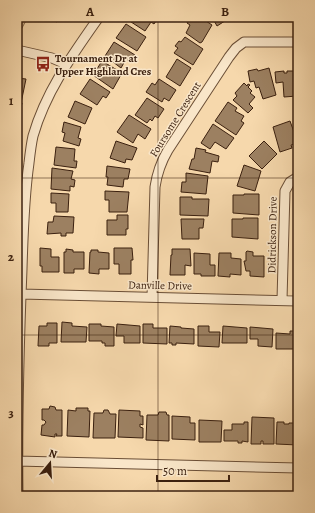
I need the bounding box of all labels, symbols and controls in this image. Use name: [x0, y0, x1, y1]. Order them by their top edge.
text: A: [85, 3, 95, 20]
text: B: [221, 3, 229, 20]
place label: Tournament Dr at Upper Highland Cres: [55, 51, 152, 79]
bus stop icon: Tournament Dr at Upper Highland Cres: [34, 55, 52, 73]
street label: Foursome Crescent: [146, 78, 205, 160]
text: 1: [9, 92, 14, 109]
street label: Didrickson Drive: [264, 196, 281, 274]
text: 2: [8, 248, 15, 265]
street label: Danville Drive: [128, 277, 192, 294]
text: 3: [8, 404, 14, 421]
north arrow: [30, 443, 70, 483]
text: N: [47, 446, 59, 462]
scale bar: [157, 457, 229, 483]
text: 50 m: [163, 463, 187, 479]

